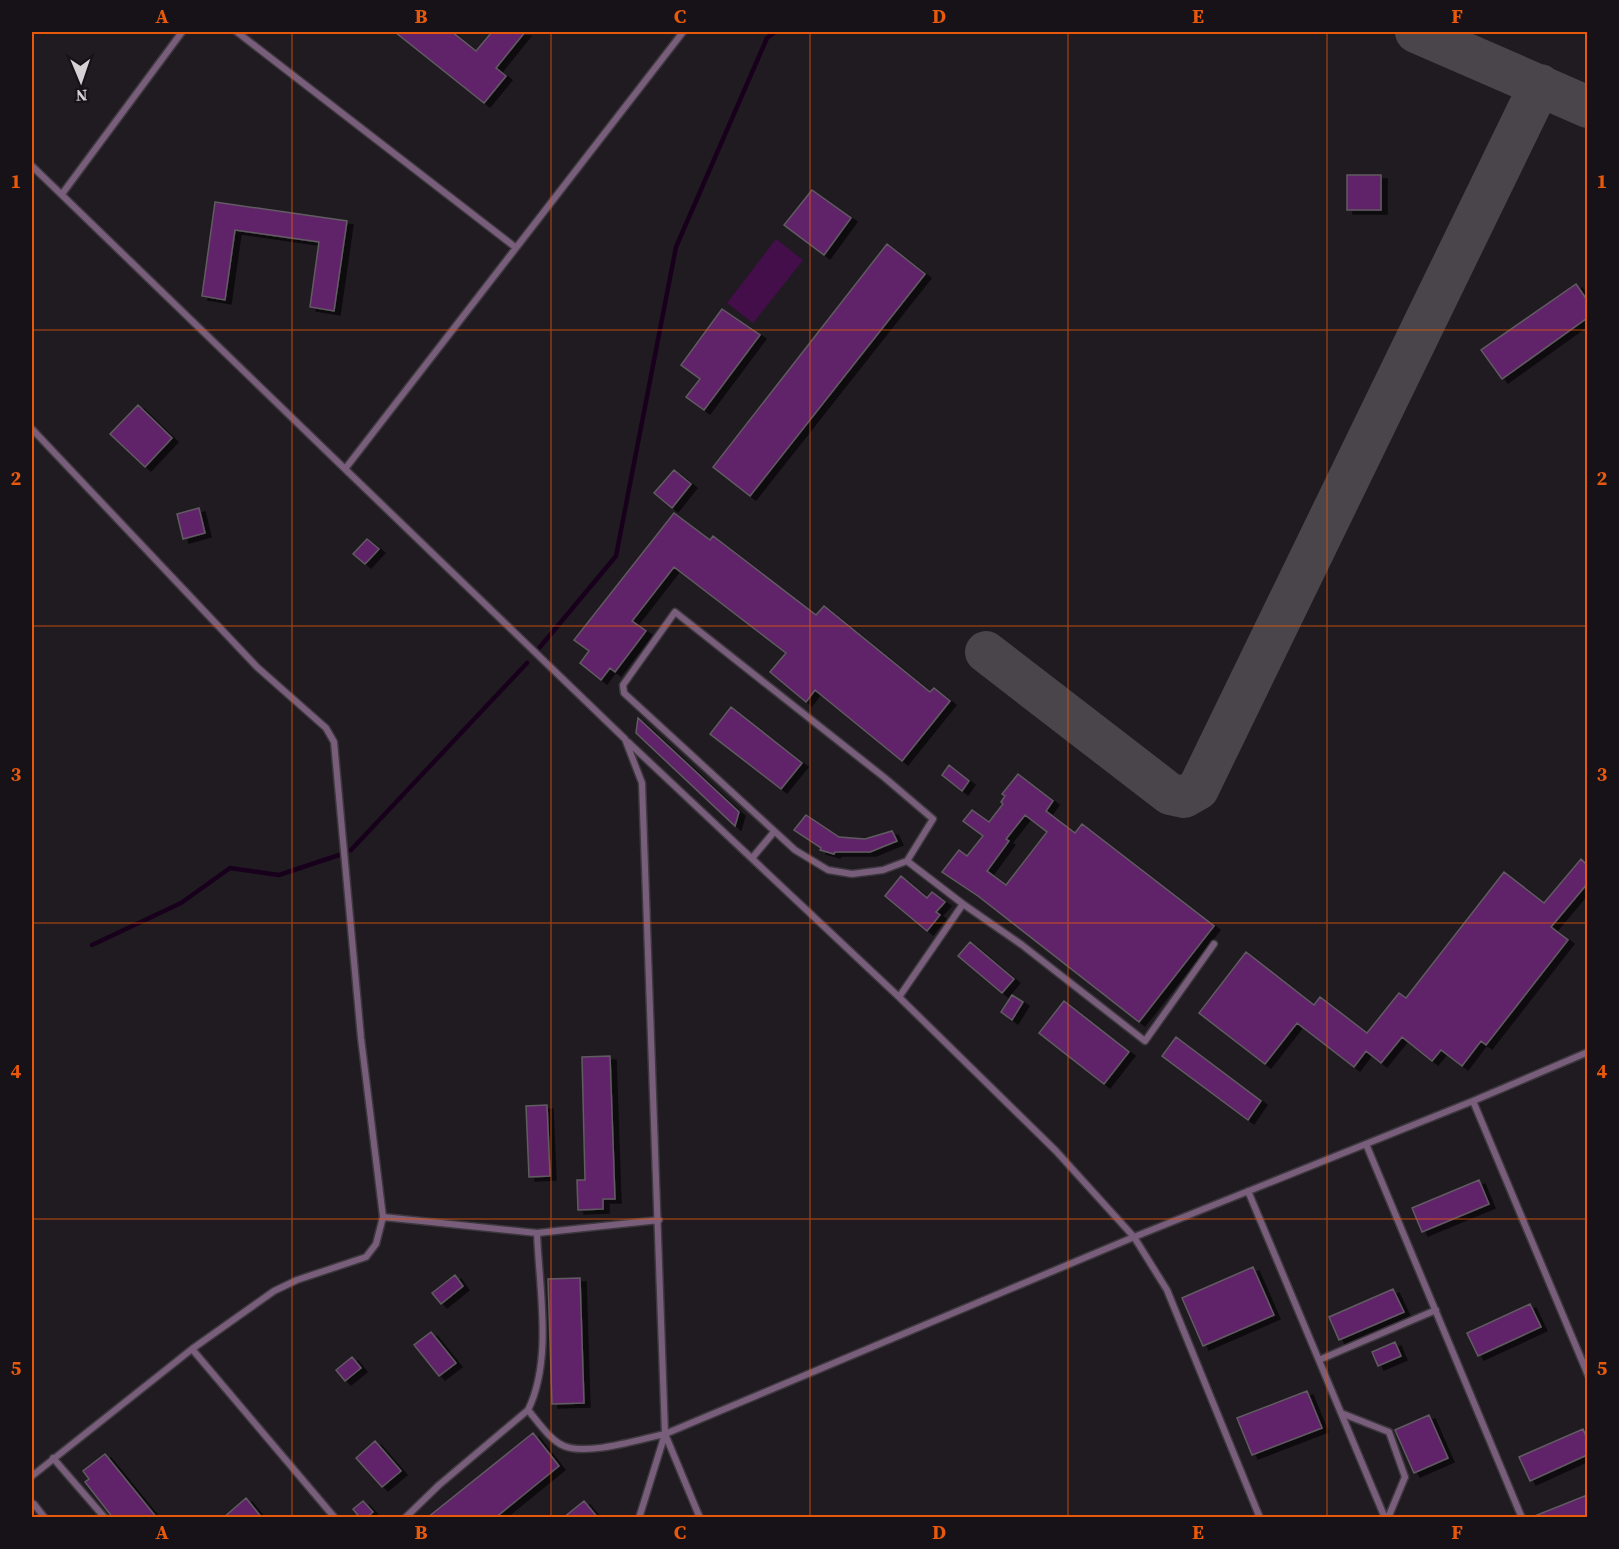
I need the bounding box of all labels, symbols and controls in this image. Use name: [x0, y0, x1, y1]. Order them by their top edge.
text: A: [155, 2, 169, 30]
text: B: [414, 2, 428, 30]
text: C: [674, 2, 686, 30]
text: D: [932, 2, 946, 30]
text: E: [1192, 2, 1204, 30]
text: F: [1451, 2, 1463, 30]
north arrow: [51, 51, 111, 111]
text: N: [75, 85, 88, 107]
text: 1: [11, 167, 21, 195]
text: 1: [1597, 167, 1607, 195]
text: 2: [11, 464, 22, 492]
text: 2: [1597, 464, 1608, 492]
text: 3: [11, 760, 22, 788]
text: 3: [1597, 760, 1608, 788]
text: 4: [11, 1057, 22, 1085]
text: 4: [1597, 1057, 1608, 1085]
text: 5: [11, 1354, 22, 1382]
text: 5: [1597, 1354, 1608, 1382]
text: A: [155, 1518, 169, 1546]
text: B: [414, 1518, 428, 1546]
text: C: [674, 1518, 686, 1546]
text: D: [932, 1518, 946, 1546]
text: E: [1192, 1518, 1204, 1546]
text: F: [1451, 1518, 1463, 1546]

